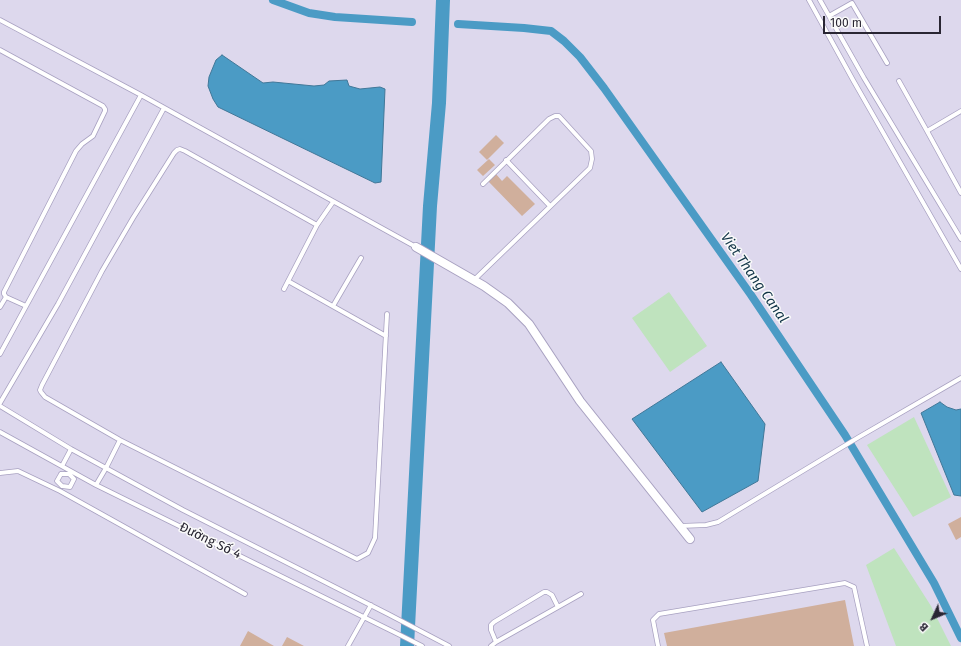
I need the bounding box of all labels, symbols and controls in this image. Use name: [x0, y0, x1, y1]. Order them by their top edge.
scale bar: [825, 8, 943, 34]
text: 100 m: [830, 16, 862, 30]
water label: Viet Thang Canal: [717, 230, 791, 326]
street label: Đường Số 4: [177, 519, 243, 563]
north arrow: [913, 598, 953, 638]
text: B: [917, 620, 931, 634]

